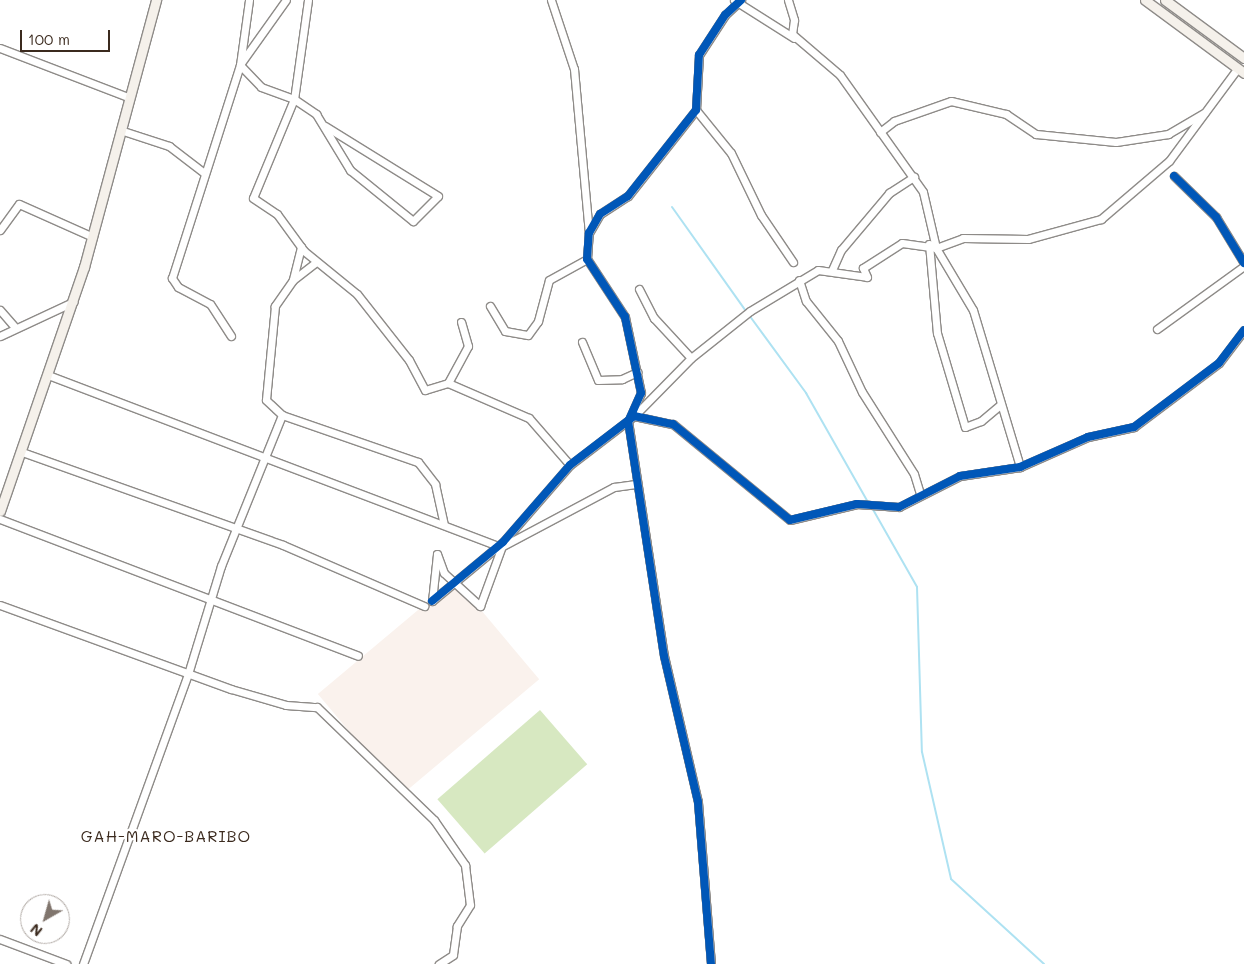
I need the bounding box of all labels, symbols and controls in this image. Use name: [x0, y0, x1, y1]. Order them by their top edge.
scale bar: [22, 20, 112, 52]
text: 100 m: [28, 29, 70, 49]
district label: GAH-MARO-BARIBO: [79, 826, 253, 846]
north arrow: [20, 894, 70, 944]
text: N: [26, 920, 46, 941]

